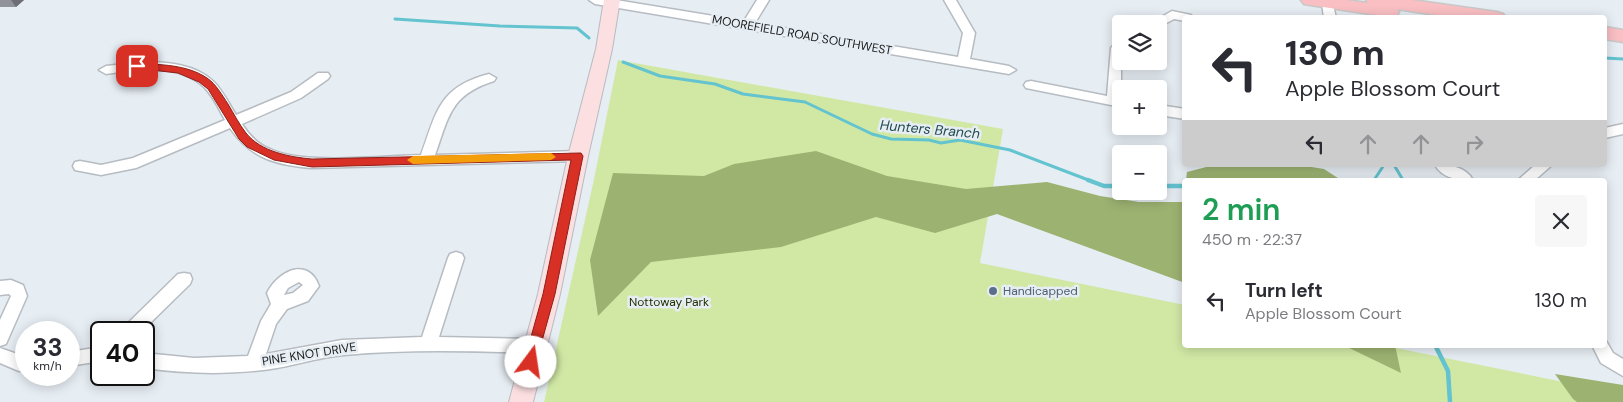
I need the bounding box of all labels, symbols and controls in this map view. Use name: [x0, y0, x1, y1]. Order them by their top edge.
street label: MOOREFIELD ROAD SOUTHWEST: [711, 11, 894, 59]
map controls: [1112, 15, 1167, 200]
button: layers: [1112, 15, 1167, 70]
text: 130 m: [1285, 30, 1385, 76]
icon: left: [1202, 35, 1267, 100]
pin: [116, 45, 158, 87]
icon: arrive: [123, 52, 151, 80]
text: Apple Blossom Court: [1285, 74, 1500, 103]
button: +: [1112, 80, 1167, 135]
water label: Hunters Branch: [879, 116, 981, 142]
icon: left: [1301, 130, 1329, 158]
icon: ahead: [1354, 130, 1382, 158]
icon: ahead: [1407, 130, 1435, 158]
icon: right: [1460, 130, 1488, 158]
button: −: [1112, 145, 1167, 200]
text: 2 min: [1202, 190, 1280, 229]
button: close: [1535, 195, 1587, 247]
text: 450 m · 22:37: [1202, 229, 1302, 250]
text: Turn left: [1245, 278, 1323, 303]
place label: Handicapped: [1003, 283, 1078, 299]
marker: Handicapped: [987, 285, 999, 297]
icon: left: [1202, 287, 1230, 315]
text: 130 m: [1535, 288, 1587, 313]
park label: Nottoway Park: [629, 294, 709, 310]
text: Apple Blossom Court: [1245, 303, 1402, 324]
speed limit sign: 40: [90, 321, 155, 386]
text: 33: [32, 331, 63, 364]
position arrow: [504, 335, 556, 387]
street label: PINE KNOT DRIVE: [261, 339, 357, 369]
text: km/h: [33, 358, 62, 374]

